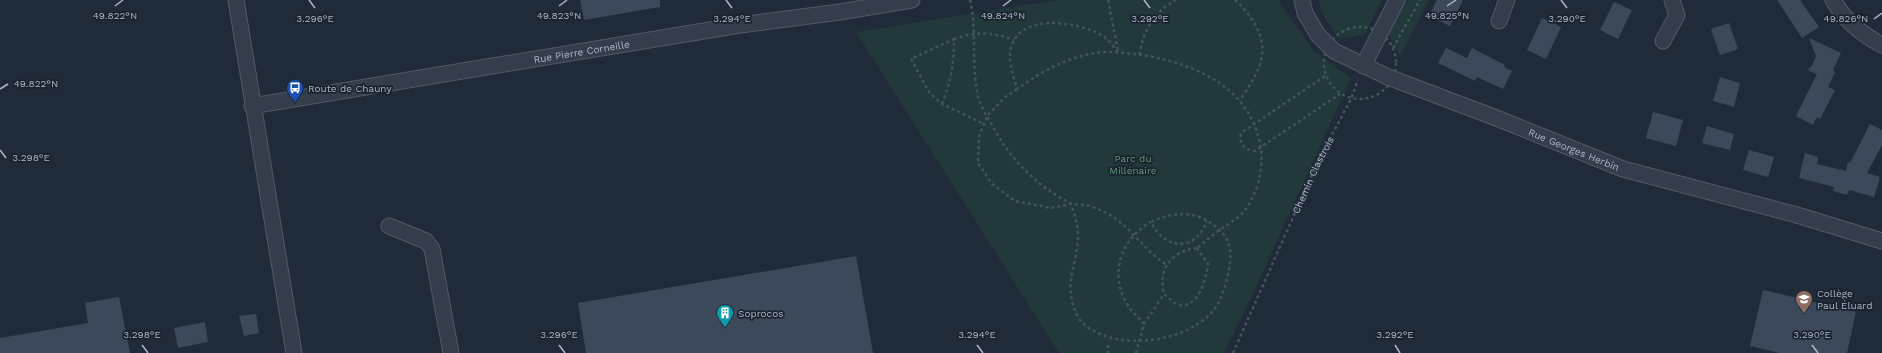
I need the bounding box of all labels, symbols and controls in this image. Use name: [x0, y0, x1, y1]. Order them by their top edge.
text: 49.822°N: [93, 10, 137, 21]
text: 49.823°N: [537, 10, 581, 21]
text: 49.824°N: [981, 10, 1025, 21]
text: 49.825°N: [1425, 10, 1469, 21]
text: 3.296°E: [296, 13, 334, 24]
text: 3.294°E: [713, 13, 751, 24]
text: 3.292°E: [1131, 13, 1169, 24]
text: 3.290°E: [1548, 13, 1586, 24]
text: 49.826°N: [1824, 13, 1868, 24]
street label: Rue Pierre Corneille: [533, 38, 631, 65]
text: 49.822°N: [14, 78, 58, 89]
bus stop icon: Route de Chauny: [285, 78, 305, 103]
place label: Route de Chauny: [308, 83, 392, 94]
street label: Rue Georges Herbin: [1527, 126, 1621, 172]
street label: Chemin Clastrois: [1290, 135, 1336, 215]
text: 3.298°E: [12, 152, 50, 163]
park label: Parc du Millénaire: [1109, 153, 1157, 176]
place label: Collège Paul Éluard: [1817, 288, 1873, 311]
school or university icon: Collège Paul Éluard: [1794, 289, 1814, 314]
building icon: Soprocos: [715, 303, 735, 328]
place label: Soprocos: [738, 308, 783, 319]
text: 3.298°E: [123, 329, 161, 340]
text: 3.296°E: [540, 329, 578, 340]
text: 3.294°E: [958, 329, 996, 340]
text: 3.292°E: [1376, 329, 1414, 340]
text: 3.290°E: [1793, 329, 1831, 340]

